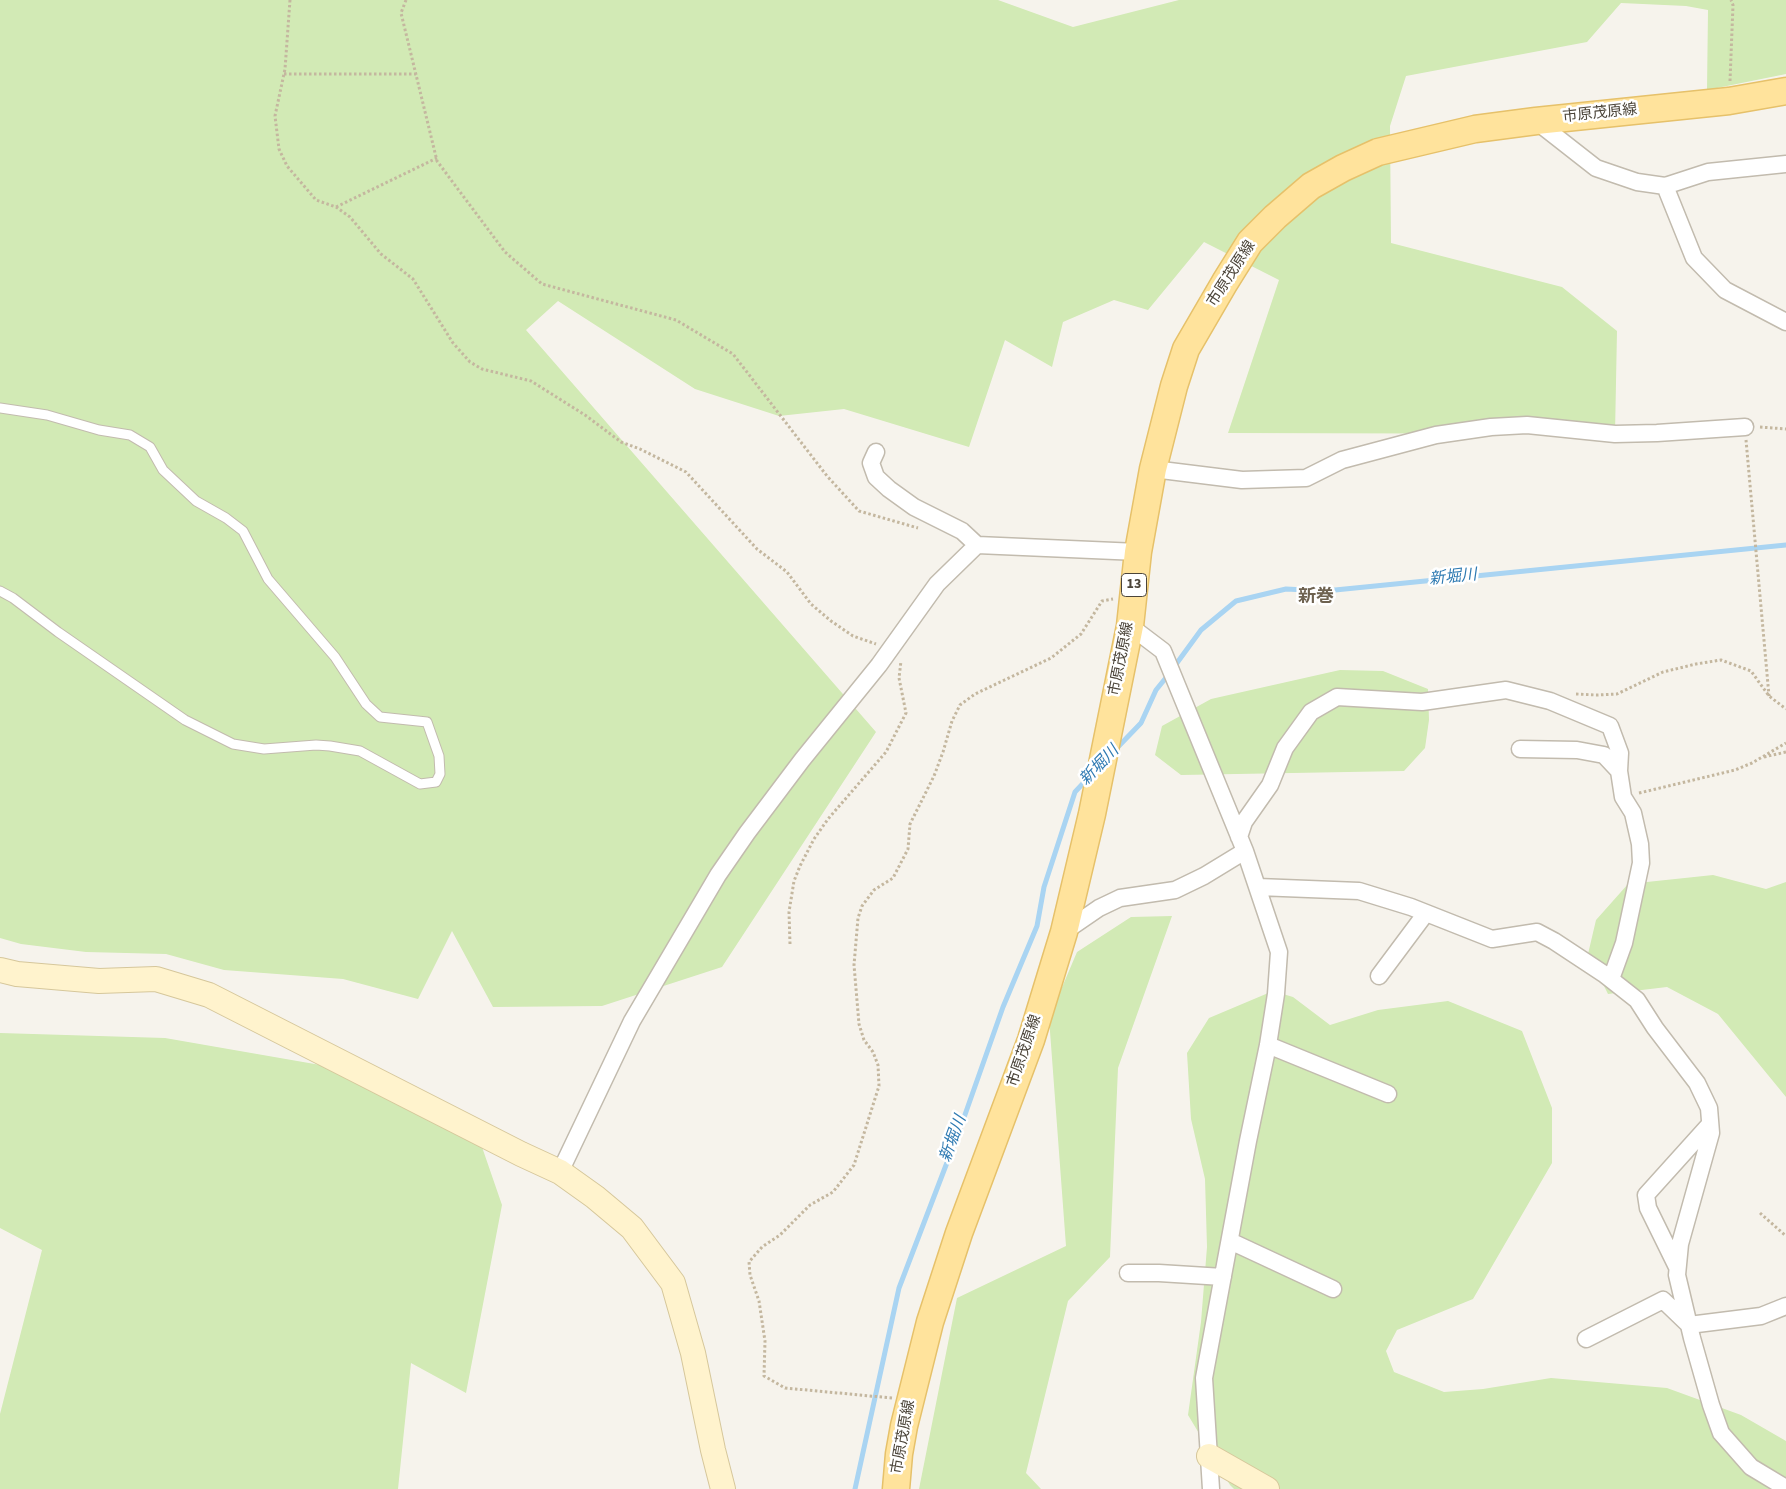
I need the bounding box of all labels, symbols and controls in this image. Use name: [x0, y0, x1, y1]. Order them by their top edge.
street label: 市原茂原線: [1562, 101, 1638, 127]
street label: 市原茂原線: [1204, 238, 1260, 310]
water label: 新堀川: [1428, 566, 1478, 590]
road number: 13: [1122, 574, 1146, 596]
district label: 新巻: [1298, 587, 1334, 609]
street label: 市原茂原線: [1106, 620, 1138, 698]
water label: 新堀川: [1076, 742, 1124, 790]
street label: 市原茂原線: [1004, 1013, 1046, 1089]
water label: 新堀川: [937, 1113, 971, 1165]
street label: 市原茂原線: [889, 1399, 919, 1475]

